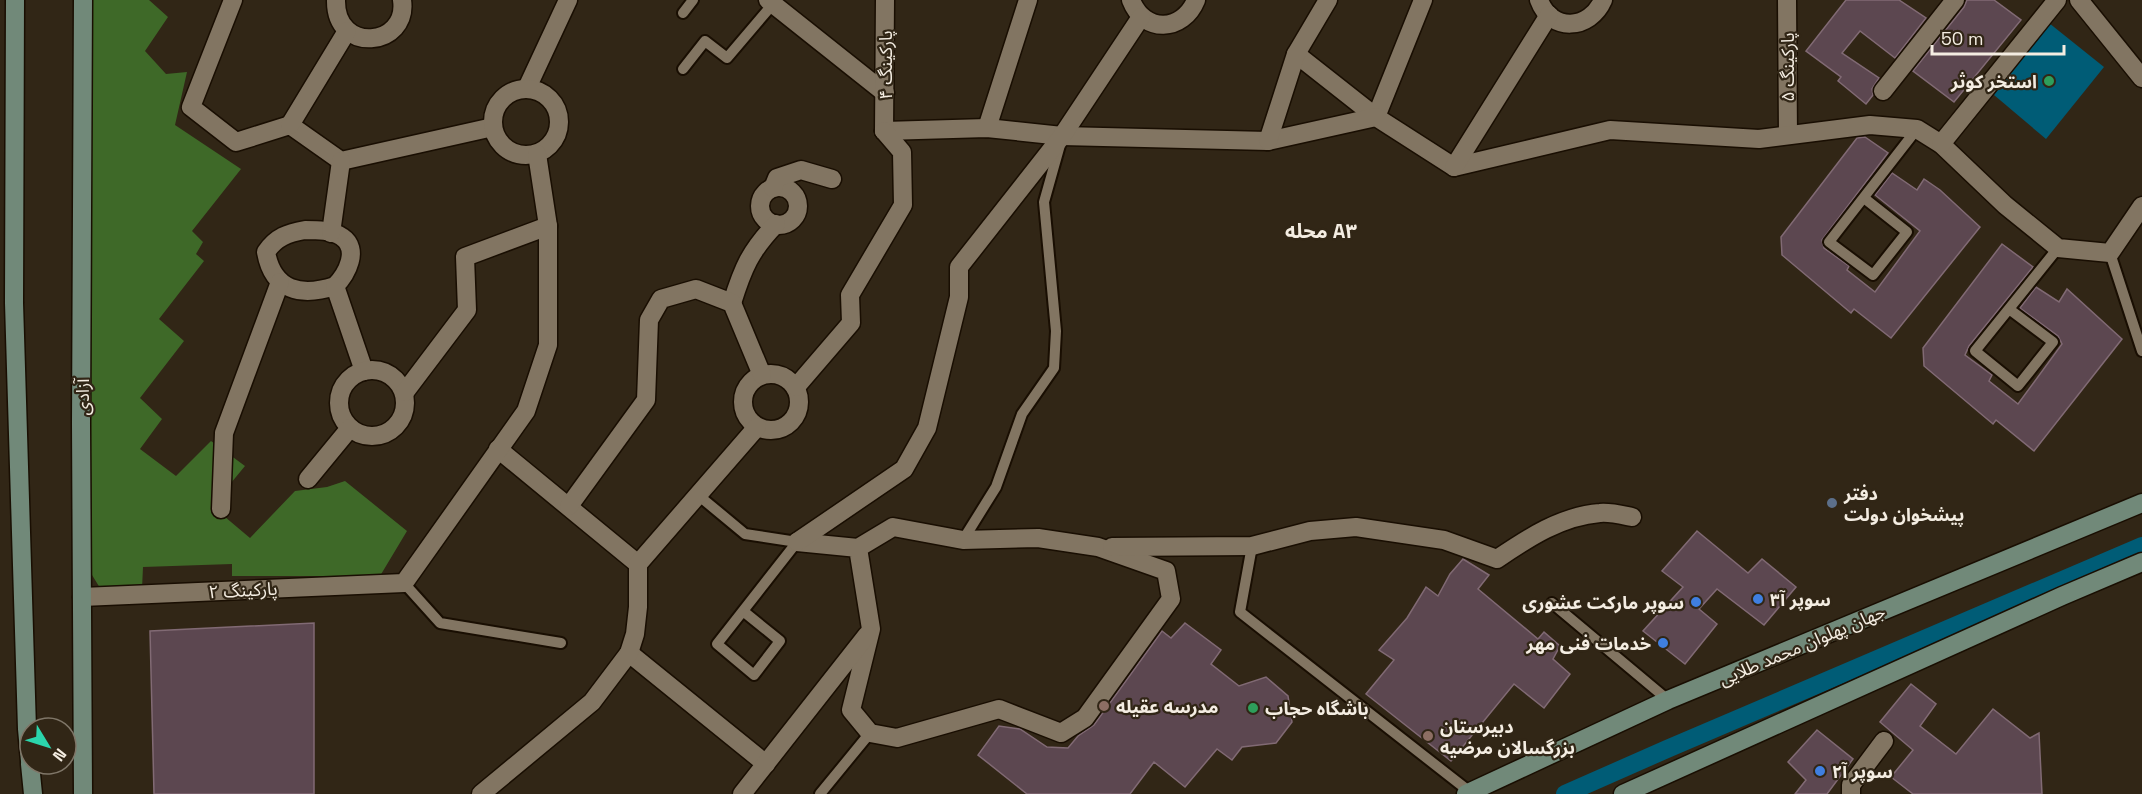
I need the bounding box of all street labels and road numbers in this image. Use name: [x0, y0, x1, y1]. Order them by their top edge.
street label: پارکینگ ۴: [874, 30, 897, 100]
street label: پارکینگ ۵: [1776, 32, 1799, 102]
street label: آزادی: [71, 378, 94, 415]
street label: پارکینگ ۲: [208, 577, 278, 603]
street label: جهان پهلوان محمد طلایی: [1715, 600, 1889, 691]

